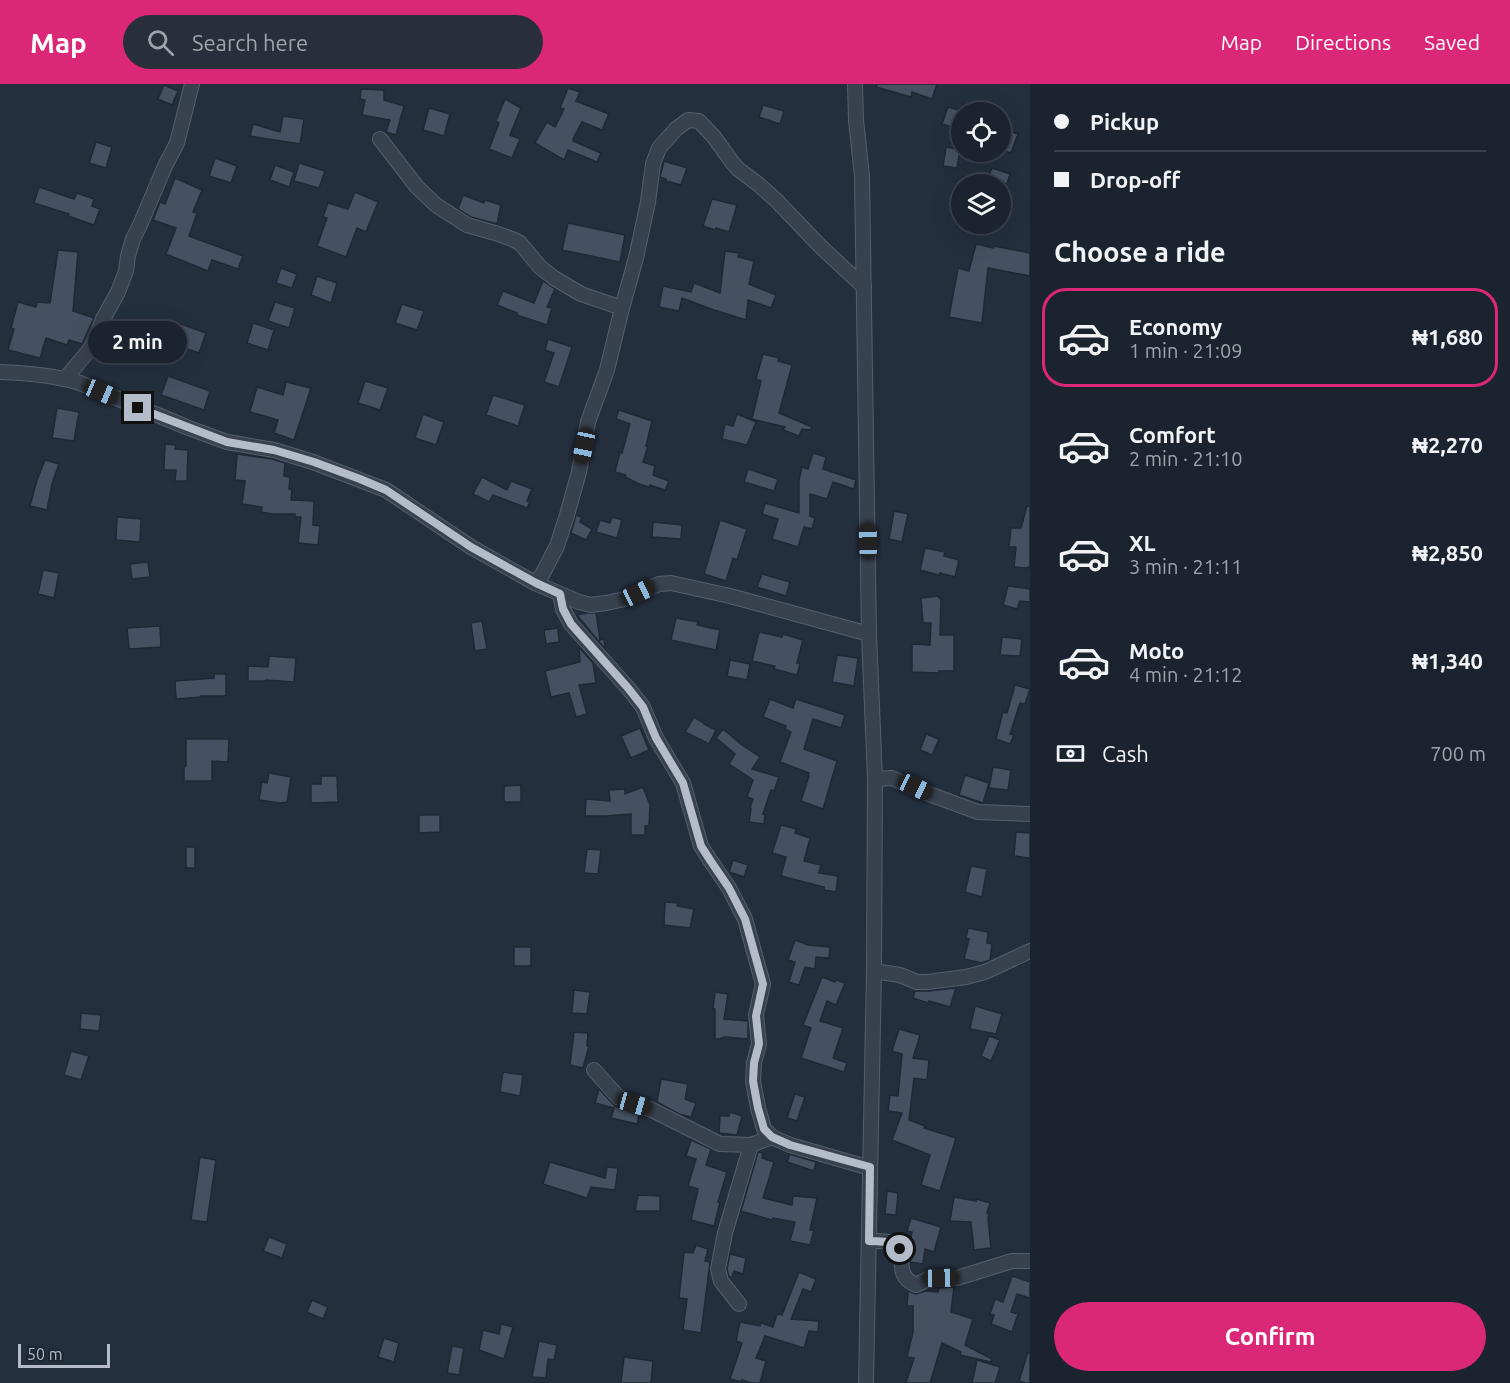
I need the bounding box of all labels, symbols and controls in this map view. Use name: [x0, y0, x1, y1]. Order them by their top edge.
search box: [123, 15, 543, 69]
icon: search: [144, 26, 177, 59]
text: Map: [30, 27, 87, 58]
text: Search here: [192, 30, 308, 55]
text: Map: [1221, 30, 1262, 54]
text: Directions: [1295, 30, 1391, 54]
text: Saved: [1424, 30, 1480, 54]
map controls: [951, 102, 1011, 234]
button: locate: [951, 102, 1011, 162]
text: Pickup: [1090, 109, 1159, 134]
text: Drop-off: [1090, 167, 1180, 192]
button: layers: [951, 174, 1011, 234]
text: Choose a ride: [1054, 237, 1226, 267]
icon: car: [1057, 311, 1111, 365]
text: Economy: [1129, 314, 1222, 339]
callout: 2 min: [88, 321, 188, 363]
text: ₦1,680: [1412, 324, 1483, 349]
text: 2 min: [112, 330, 163, 353]
text: 1 min · 21:09: [1129, 339, 1243, 362]
car: [81, 377, 121, 407]
route end: [124, 394, 151, 421]
icon: car: [1057, 419, 1111, 473]
text: Comfort: [1129, 422, 1216, 447]
car: [571, 427, 597, 465]
text: ₦2,270: [1412, 432, 1483, 457]
text: 2 min · 21:10: [1129, 447, 1243, 470]
car: [859, 523, 877, 559]
icon: car: [1057, 527, 1111, 581]
text: XL: [1129, 530, 1156, 555]
text: ₦2,850: [1412, 540, 1483, 565]
text: 3 min · 21:11: [1129, 555, 1243, 578]
car: [618, 577, 658, 609]
icon: car: [1057, 635, 1111, 689]
text: Moto: [1129, 638, 1184, 663]
text: ₦1,340: [1412, 648, 1483, 673]
text: 4 min · 21:12: [1129, 663, 1243, 686]
icon: cash: [1054, 737, 1087, 770]
text: Cash: [1102, 741, 1149, 766]
text: 700 m: [1430, 742, 1486, 765]
car: [895, 771, 935, 803]
car: [614, 1090, 654, 1118]
route start: [886, 1235, 913, 1262]
car: [923, 1269, 959, 1287]
button: Confirm: [1054, 1302, 1486, 1371]
scale bar: [18, 1341, 110, 1368]
text: 50 m: [27, 1345, 63, 1363]

